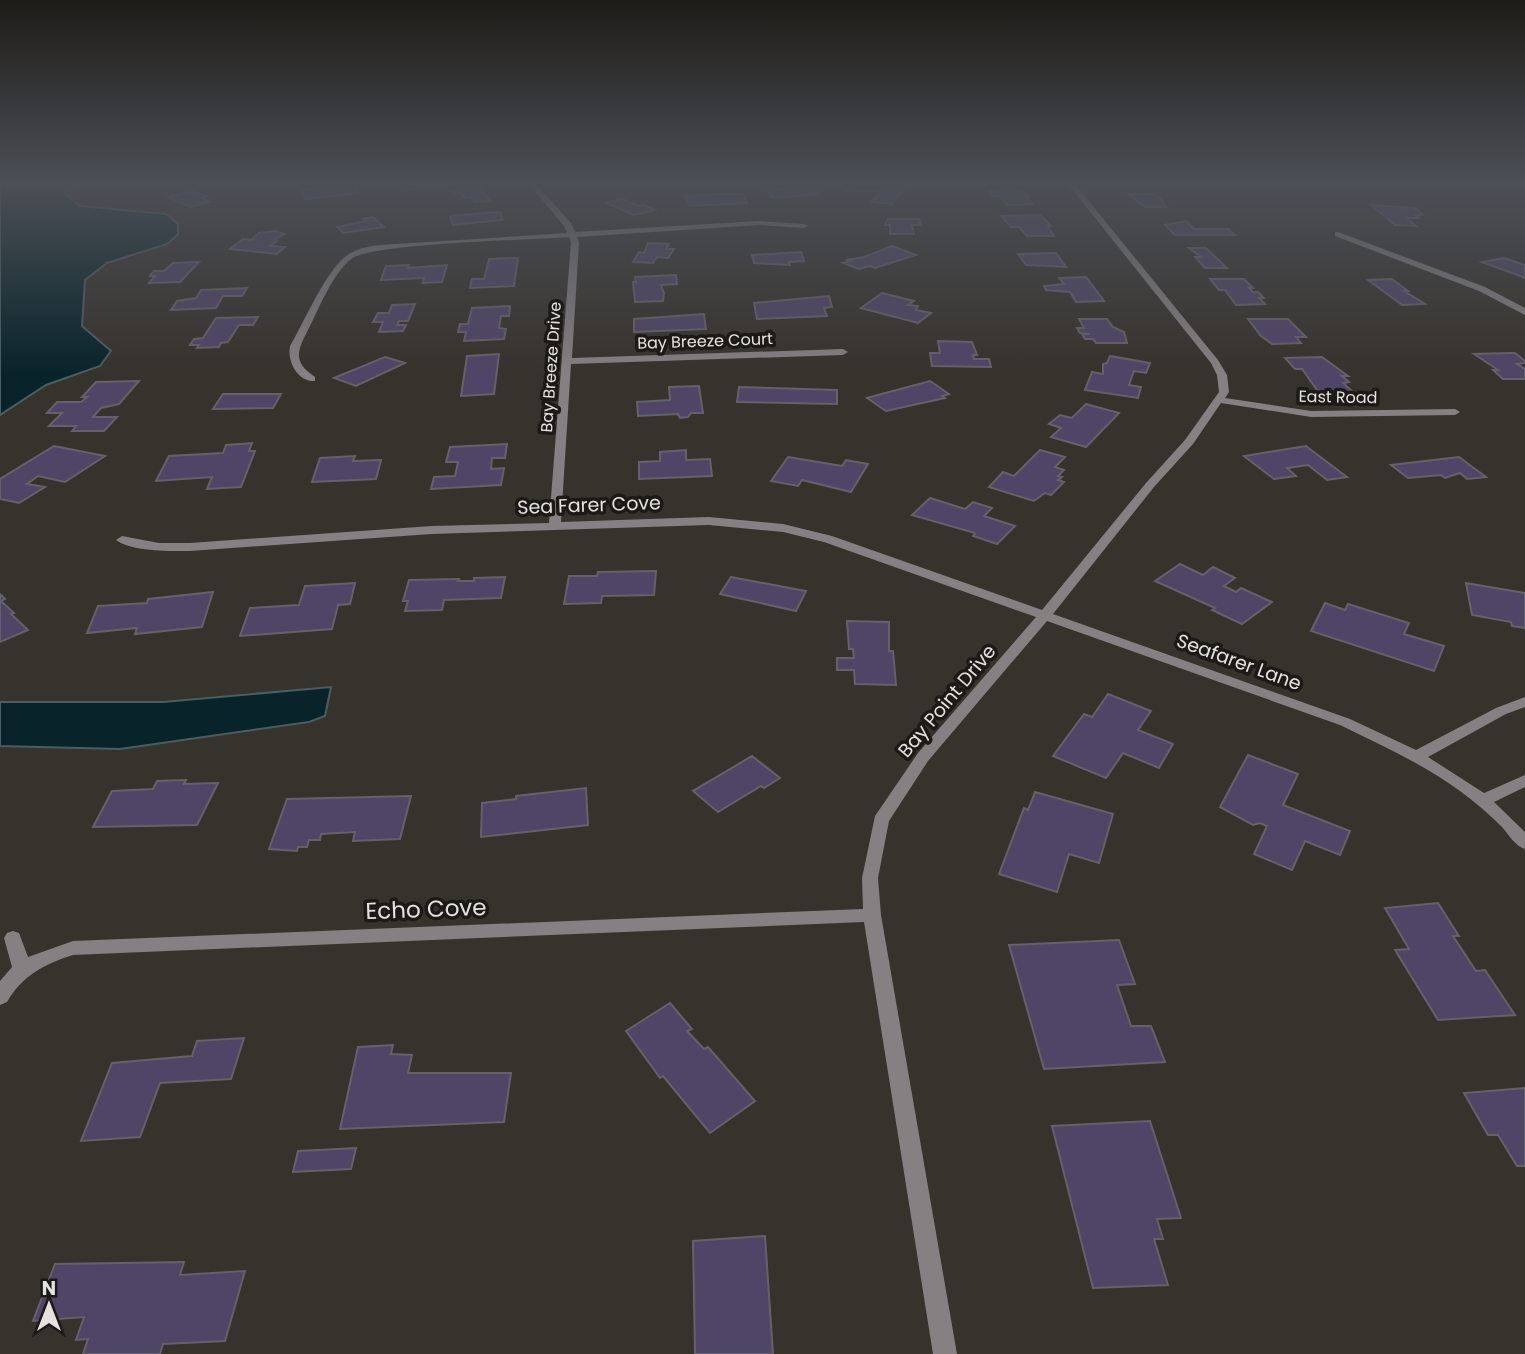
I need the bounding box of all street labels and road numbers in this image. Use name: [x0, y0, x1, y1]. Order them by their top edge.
street label: Bay Breeze Drive: [535, 301, 567, 433]
street label: Bay Breeze Court: [637, 327, 773, 355]
street label: East Road: [1298, 385, 1378, 409]
street label: Sea Farer Cove: [517, 489, 661, 521]
street label: Seafarer Lane: [1173, 627, 1305, 697]
street label: Bay Point Drive: [892, 639, 1002, 763]
street label: Echo Cove: [365, 891, 487, 927]

